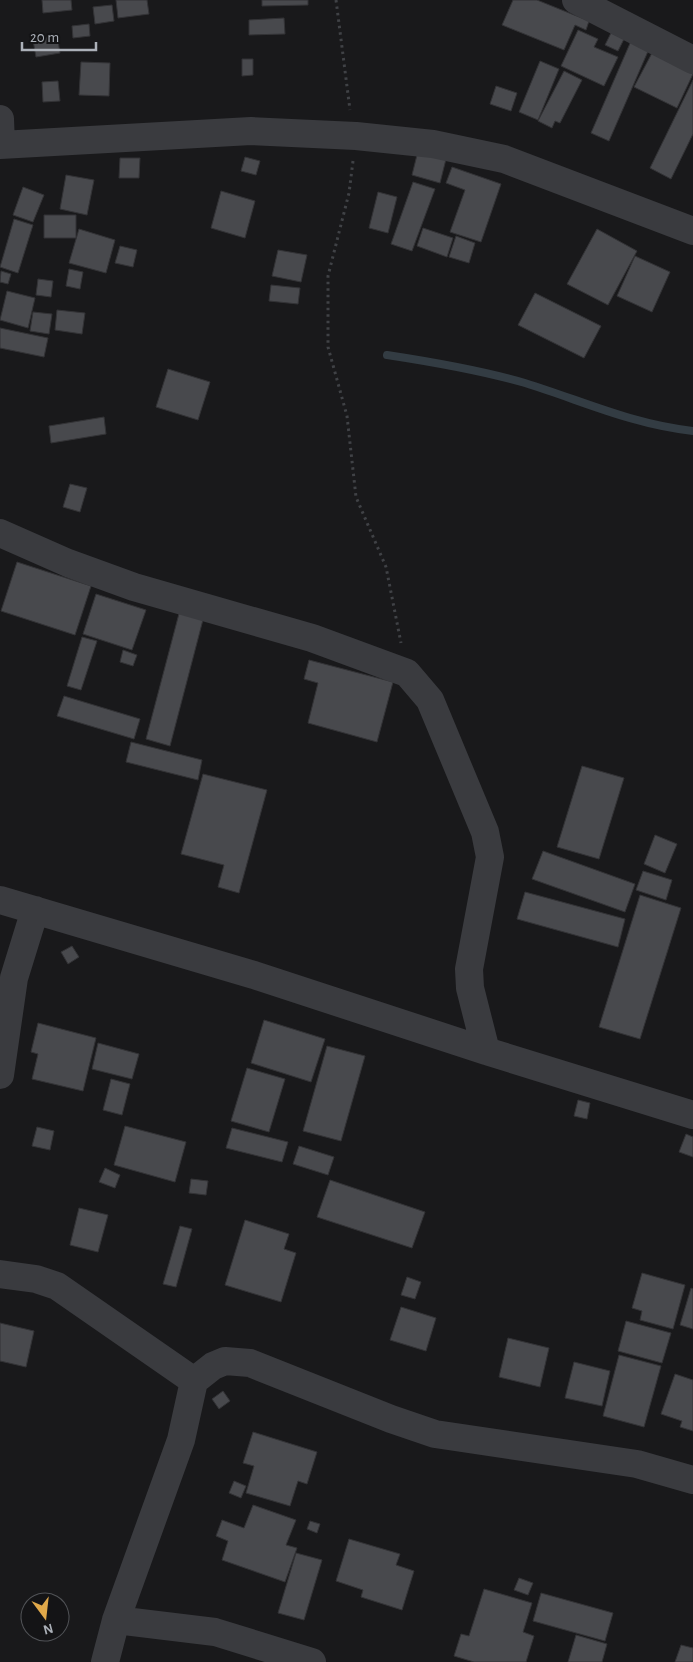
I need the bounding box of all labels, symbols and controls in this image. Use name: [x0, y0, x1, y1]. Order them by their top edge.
scale bar: [22, 20, 96, 52]
text: 20 m: [30, 30, 59, 45]
north arrow: [20, 1592, 70, 1642]
text: N: [42, 1621, 55, 1637]

